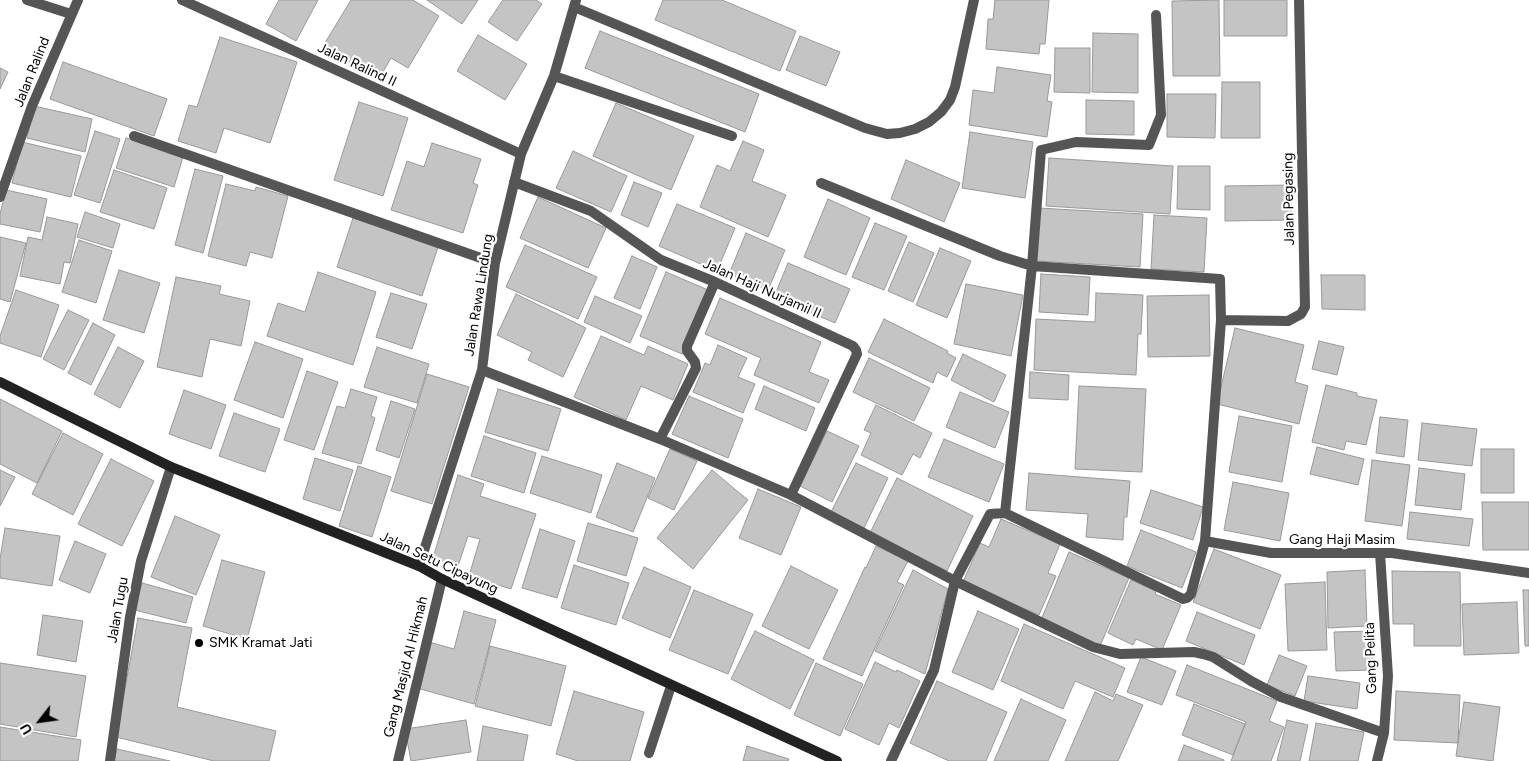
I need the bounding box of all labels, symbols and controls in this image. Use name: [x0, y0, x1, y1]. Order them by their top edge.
street label: Jalan Ralind: [10, 35, 54, 109]
street label: Jalan Ralind II: [315, 39, 399, 91]
street label: Jalan Pegasing: [1280, 153, 1298, 245]
street label: Jalan Rawa Lindung: [461, 233, 497, 357]
street label: Jalan Haji Nurjamil II: [700, 255, 824, 323]
street label: Jalan Setu Cipayung: [377, 528, 501, 598]
street label: Gang Haji Masim: [1289, 532, 1395, 548]
street label: Jalan Tugu: [104, 576, 132, 644]
street label: Gang Masjid Al Hikmah: [380, 595, 432, 739]
street label: Gang Pelita: [1361, 622, 1381, 694]
place label: SMK Kramat Jati: [209, 635, 313, 651]
marker: SMK Kramat Jati: [193, 637, 205, 649]
north arrow: [15, 696, 65, 746]
text: U: [17, 720, 36, 737]

